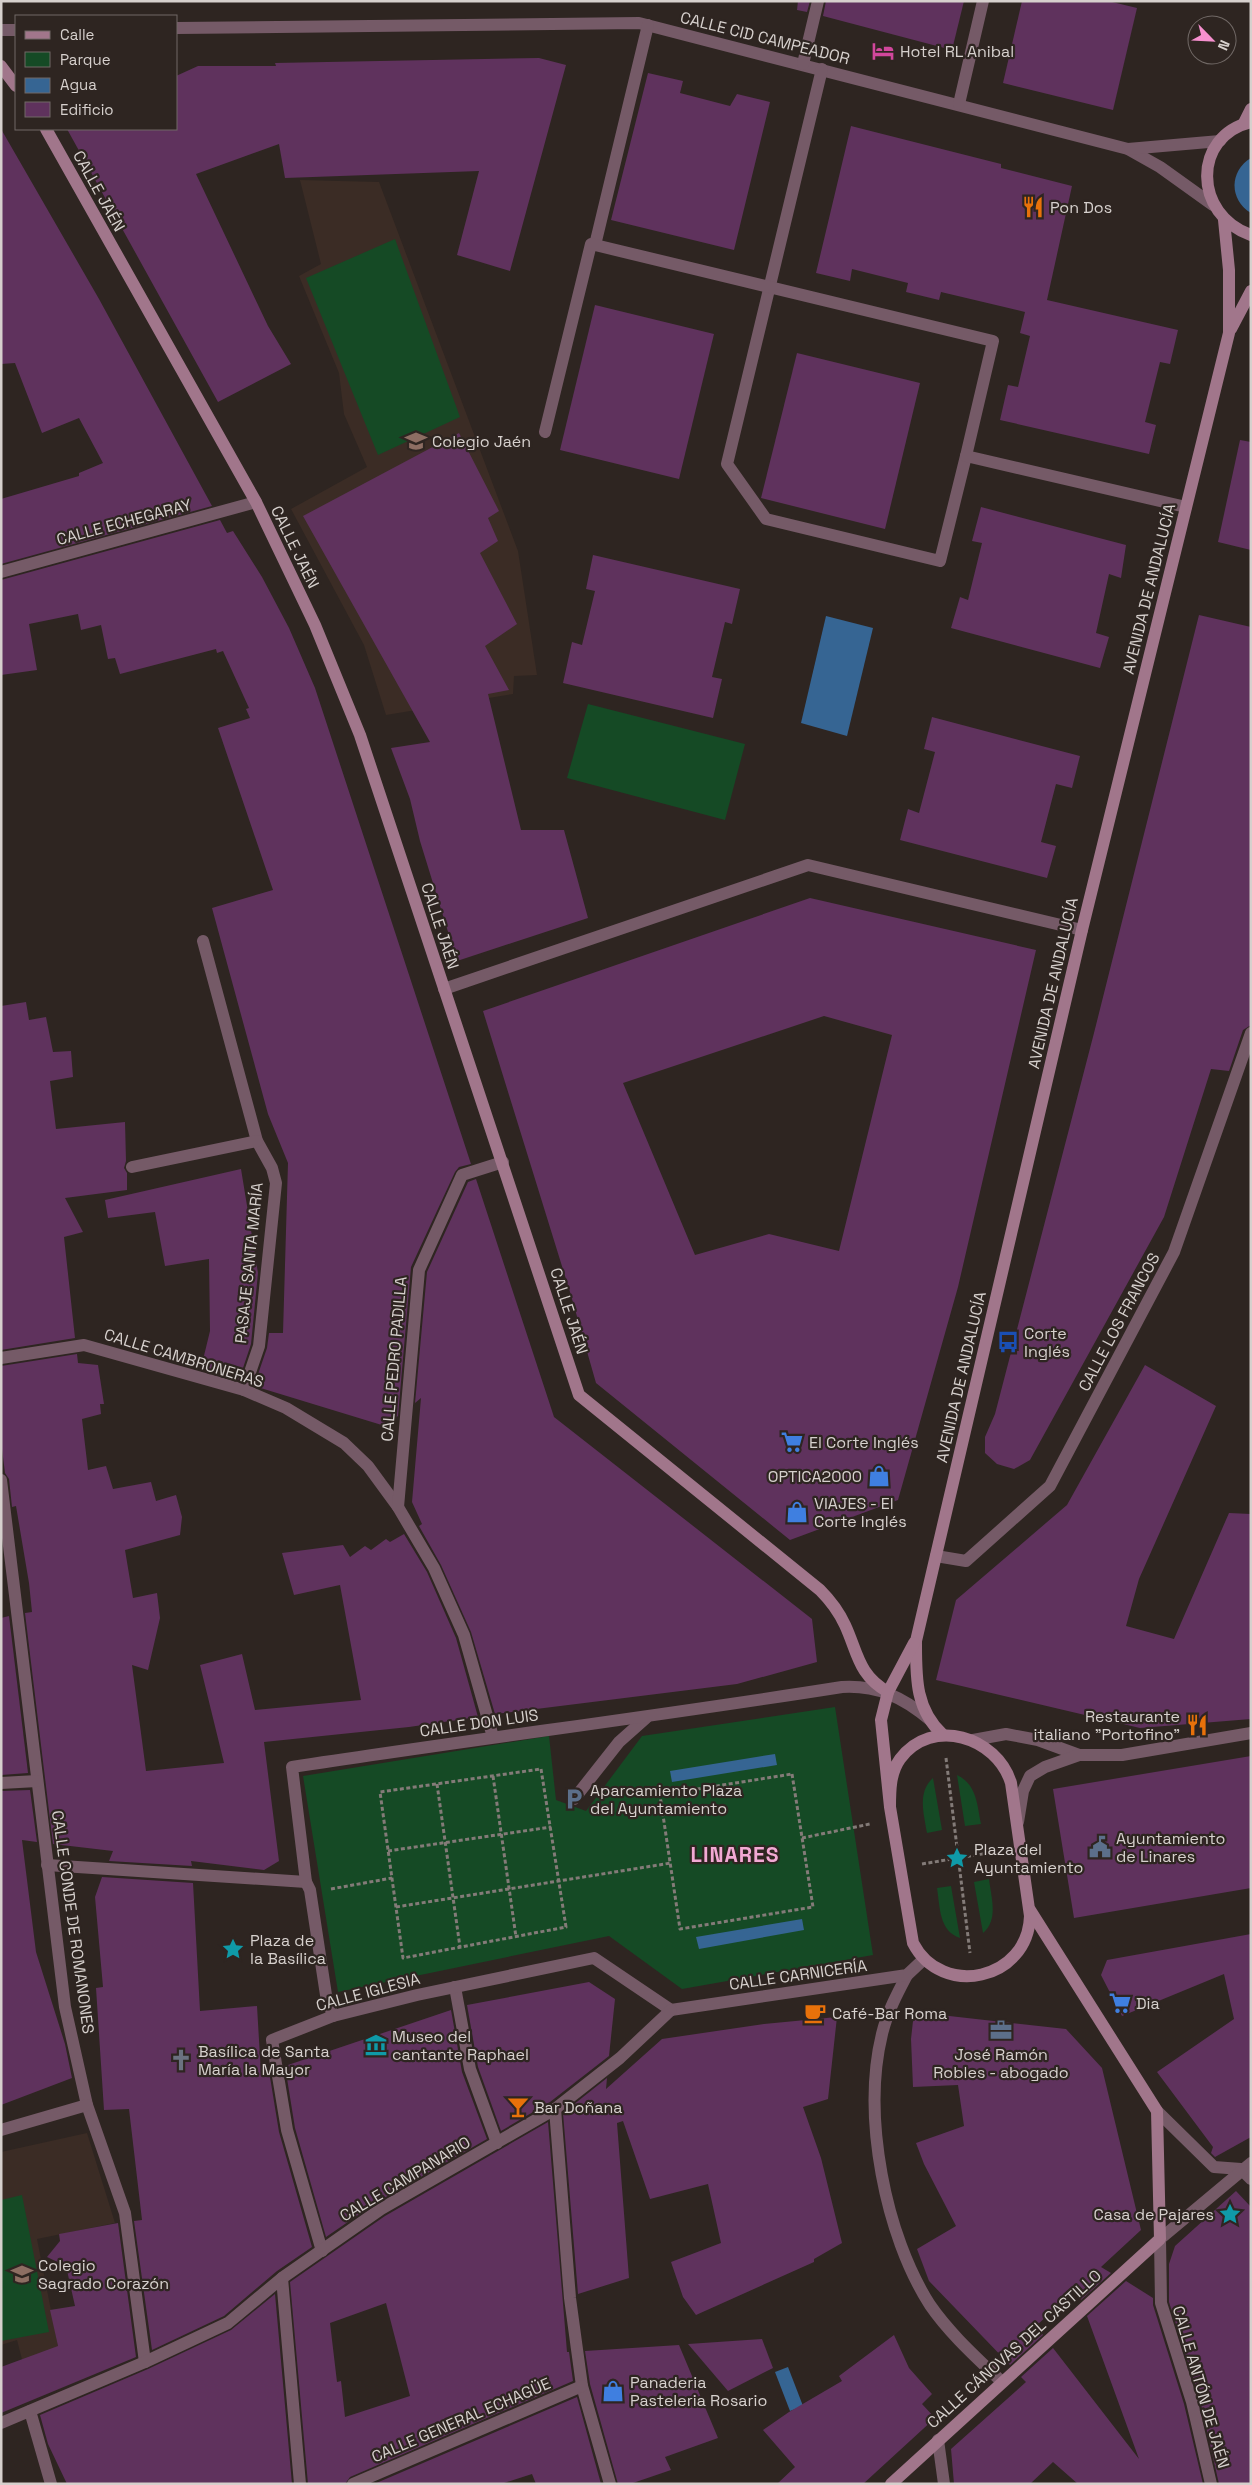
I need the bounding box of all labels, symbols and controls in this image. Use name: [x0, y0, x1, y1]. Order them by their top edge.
street label: CALLE CID CAMPEADOR: [678, 7, 852, 69]
legend: [15, 15, 178, 130]
north arrow: [1187, 15, 1237, 65]
text: Calle: [60, 25, 95, 44]
text: N: [1214, 37, 1234, 53]
hotel icon: Hotel RL Anibal: [870, 38, 896, 64]
place label: Hotel RL Anibal: [900, 41, 1014, 62]
text: Parque: [60, 50, 111, 69]
text: Agua: [60, 75, 97, 94]
text: Edificio: [60, 100, 114, 119]
street label: CALLE JAÉN: [68, 147, 130, 235]
restaurant icon: Pon Dos: [1020, 194, 1046, 220]
place label: Pon Dos: [1050, 197, 1112, 218]
school or university icon: Colegio Jaén: [403, 428, 429, 454]
place label: Colegio Jaén: [432, 431, 531, 452]
street label: CALLE ECHEGARAY: [54, 494, 194, 550]
street label: AVENIDA DE ANDALUCÍA: [1118, 501, 1180, 677]
street label: CALLE JAÉN: [266, 502, 324, 592]
street label: CALLE JAÉN: [416, 880, 464, 972]
street label: AVENIDA DE ANDALUCÍA: [1023, 895, 1083, 1071]
street label: PASAJE SANTA MARÍA: [230, 1181, 268, 1345]
street label: CALLE LOS FRANCOS: [1074, 1249, 1165, 1395]
street label: CALLE JAÉN: [545, 1265, 593, 1357]
street label: CALLE PEDRO PADILLA: [376, 1275, 412, 1443]
street label: AVENIDA DE ANDALUCÍA: [931, 1289, 991, 1465]
place label: Corte Inglés: [1024, 1323, 1070, 1362]
street label: CALLE CAMBRONERAS: [102, 1324, 267, 1392]
bus stop icon: Corte Inglés: [995, 1329, 1021, 1355]
supermarket icon: El Corte Inglés: [779, 1429, 805, 1455]
place label: El Corte Inglés: [809, 1432, 919, 1453]
shop icon: OPTICA2000: [866, 1463, 892, 1489]
place label: OPTICA2000: [768, 1466, 862, 1487]
place label: VIAJES - El Corte Inglés: [814, 1493, 907, 1532]
shop icon: VIAJES - El Corte Inglés: [784, 1499, 810, 1525]
street label: CALLE DON LUIS: [418, 1704, 540, 1742]
place label: Restaurante italiano "Portofino": [1033, 1706, 1180, 1745]
restaurant icon: Restaurante italiano "Portofino": [1184, 1712, 1210, 1738]
place label: Aparcamiento Plaza del Ayuntamiento: [590, 1780, 742, 1819]
parking icon: Aparcamiento Plaza del Ayuntamiento: [561, 1786, 587, 1812]
street label: CALLE CONDE DE ROMANONES: [47, 1809, 99, 2035]
place label: Ayuntamiento de Linares: [1116, 1828, 1225, 1867]
public building icon: Ayuntamiento de Linares: [1087, 1834, 1113, 1860]
place label: Plaza del Ayuntamiento: [974, 1839, 1083, 1878]
district label: LINARES: [691, 1841, 779, 1868]
place icon: Plaza del Ayuntamiento: [944, 1845, 970, 1871]
place label: Plaza de la Basílica: [250, 1930, 326, 1969]
place icon: Plaza de la Basílica: [220, 1936, 246, 1962]
street label: CALLE CARNICERÍA: [728, 1955, 868, 1995]
street label: CALLE IGLESIA: [314, 1968, 422, 2016]
supermarket icon: Dia: [1107, 1990, 1133, 2016]
place label: Dia: [1136, 1993, 1160, 2014]
cafe icon: Café-Bar Roma: [802, 2000, 828, 2026]
place label: Café-Bar Roma: [832, 2003, 947, 2024]
office icon: José Ramón Robles - abogado: [988, 2017, 1014, 2043]
place label: Museo del cantante Raphael: [392, 2026, 529, 2065]
museum icon: Museo del cantante Raphael: [363, 2032, 389, 2058]
place label: Basílica de Santa María la Mayor: [198, 2041, 330, 2080]
place label: José Ramón Robles - abogado: [933, 2044, 1069, 2083]
church icon: Basílica de Santa María la Mayor: [168, 2047, 194, 2073]
bar icon: Bar Doñana: [505, 2094, 531, 2120]
place label: Bar Doñana: [534, 2097, 622, 2118]
street label: CALLE CAMPANARIO: [336, 2132, 474, 2226]
place icon: Casa de Pajares: [1217, 2201, 1243, 2227]
place label: Casa de Pajares: [1094, 2204, 1214, 2225]
place label: Colegio Sagrado Corazón: [38, 2255, 169, 2294]
school or university icon: Colegio Sagrado Corazón: [9, 2261, 35, 2287]
street label: CALLE CÁNOVAS DEL CASTILLO: [922, 2265, 1106, 2433]
street label: CALLE ANTÓN DE JAÉN: [1168, 2303, 1234, 2471]
place label: Panaderia Pasteleria Rosario: [630, 2372, 767, 2411]
street label: CALLE GENERAL ECHAGÜE: [368, 2373, 554, 2467]
shop icon: Panaderia Pasteleria Rosario: [600, 2378, 626, 2404]

